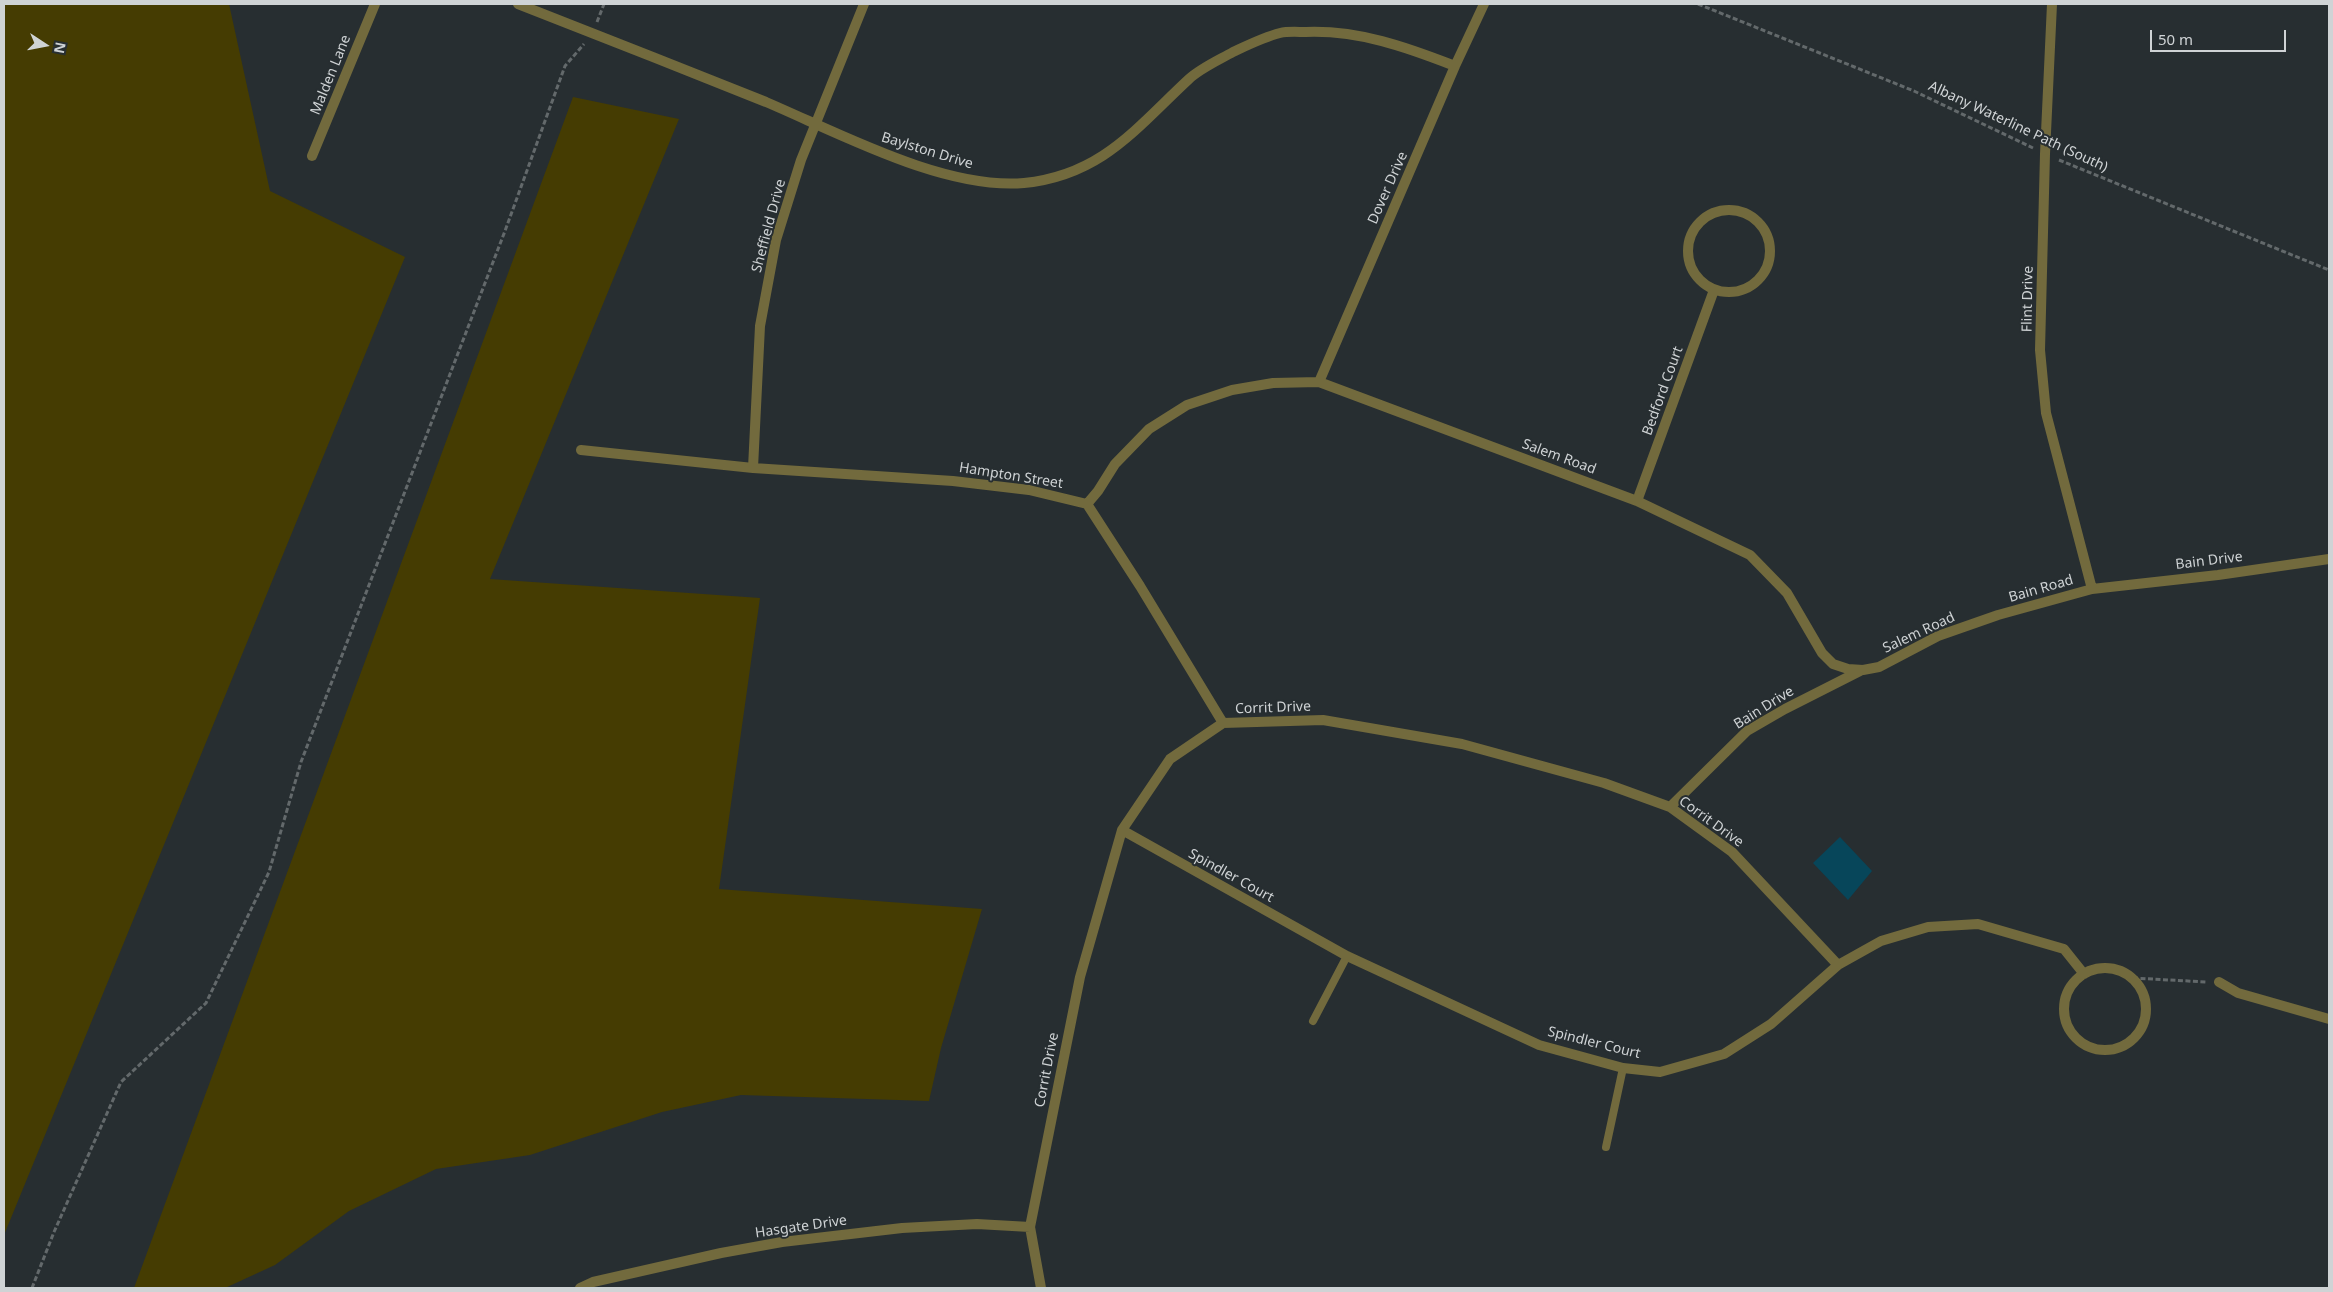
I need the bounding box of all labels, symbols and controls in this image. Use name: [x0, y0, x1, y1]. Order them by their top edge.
north arrow: [20, 20, 70, 70]
scale bar: [2153, 20, 2289, 52]
text: 50 m: [2158, 29, 2193, 49]
street label: Malden Lane: [307, 33, 355, 117]
text: N: [50, 41, 71, 55]
street label: Albany Waterline Path (South): [1926, 78, 2110, 176]
street label: Baylston Drive: [879, 129, 975, 173]
street label: Dover Drive: [1365, 149, 1411, 227]
street label: Sheffield Drive: [748, 178, 790, 274]
street label: Flint Drive: [2019, 266, 2037, 332]
street label: Bedford Court: [1639, 344, 1687, 438]
street label: Salem Road: [1520, 436, 1598, 478]
street label: Hampton Street: [958, 460, 1064, 492]
street label: Bain Drive: [2174, 549, 2244, 573]
street label: Bain Road: [2007, 572, 2075, 606]
street label: Salem Road: [1880, 609, 1958, 657]
street label: Bain Drive: [1731, 683, 1797, 733]
street label: Corrit Drive: [1235, 698, 1311, 718]
street label: Corrit Drive: [1675, 793, 1747, 851]
street label: Spindler Court: [1185, 846, 1277, 906]
street label: Spindler Court: [1546, 1023, 1642, 1063]
street label: Corrit Drive: [1032, 1031, 1062, 1109]
street label: Hasgate Drive: [754, 1212, 848, 1242]

